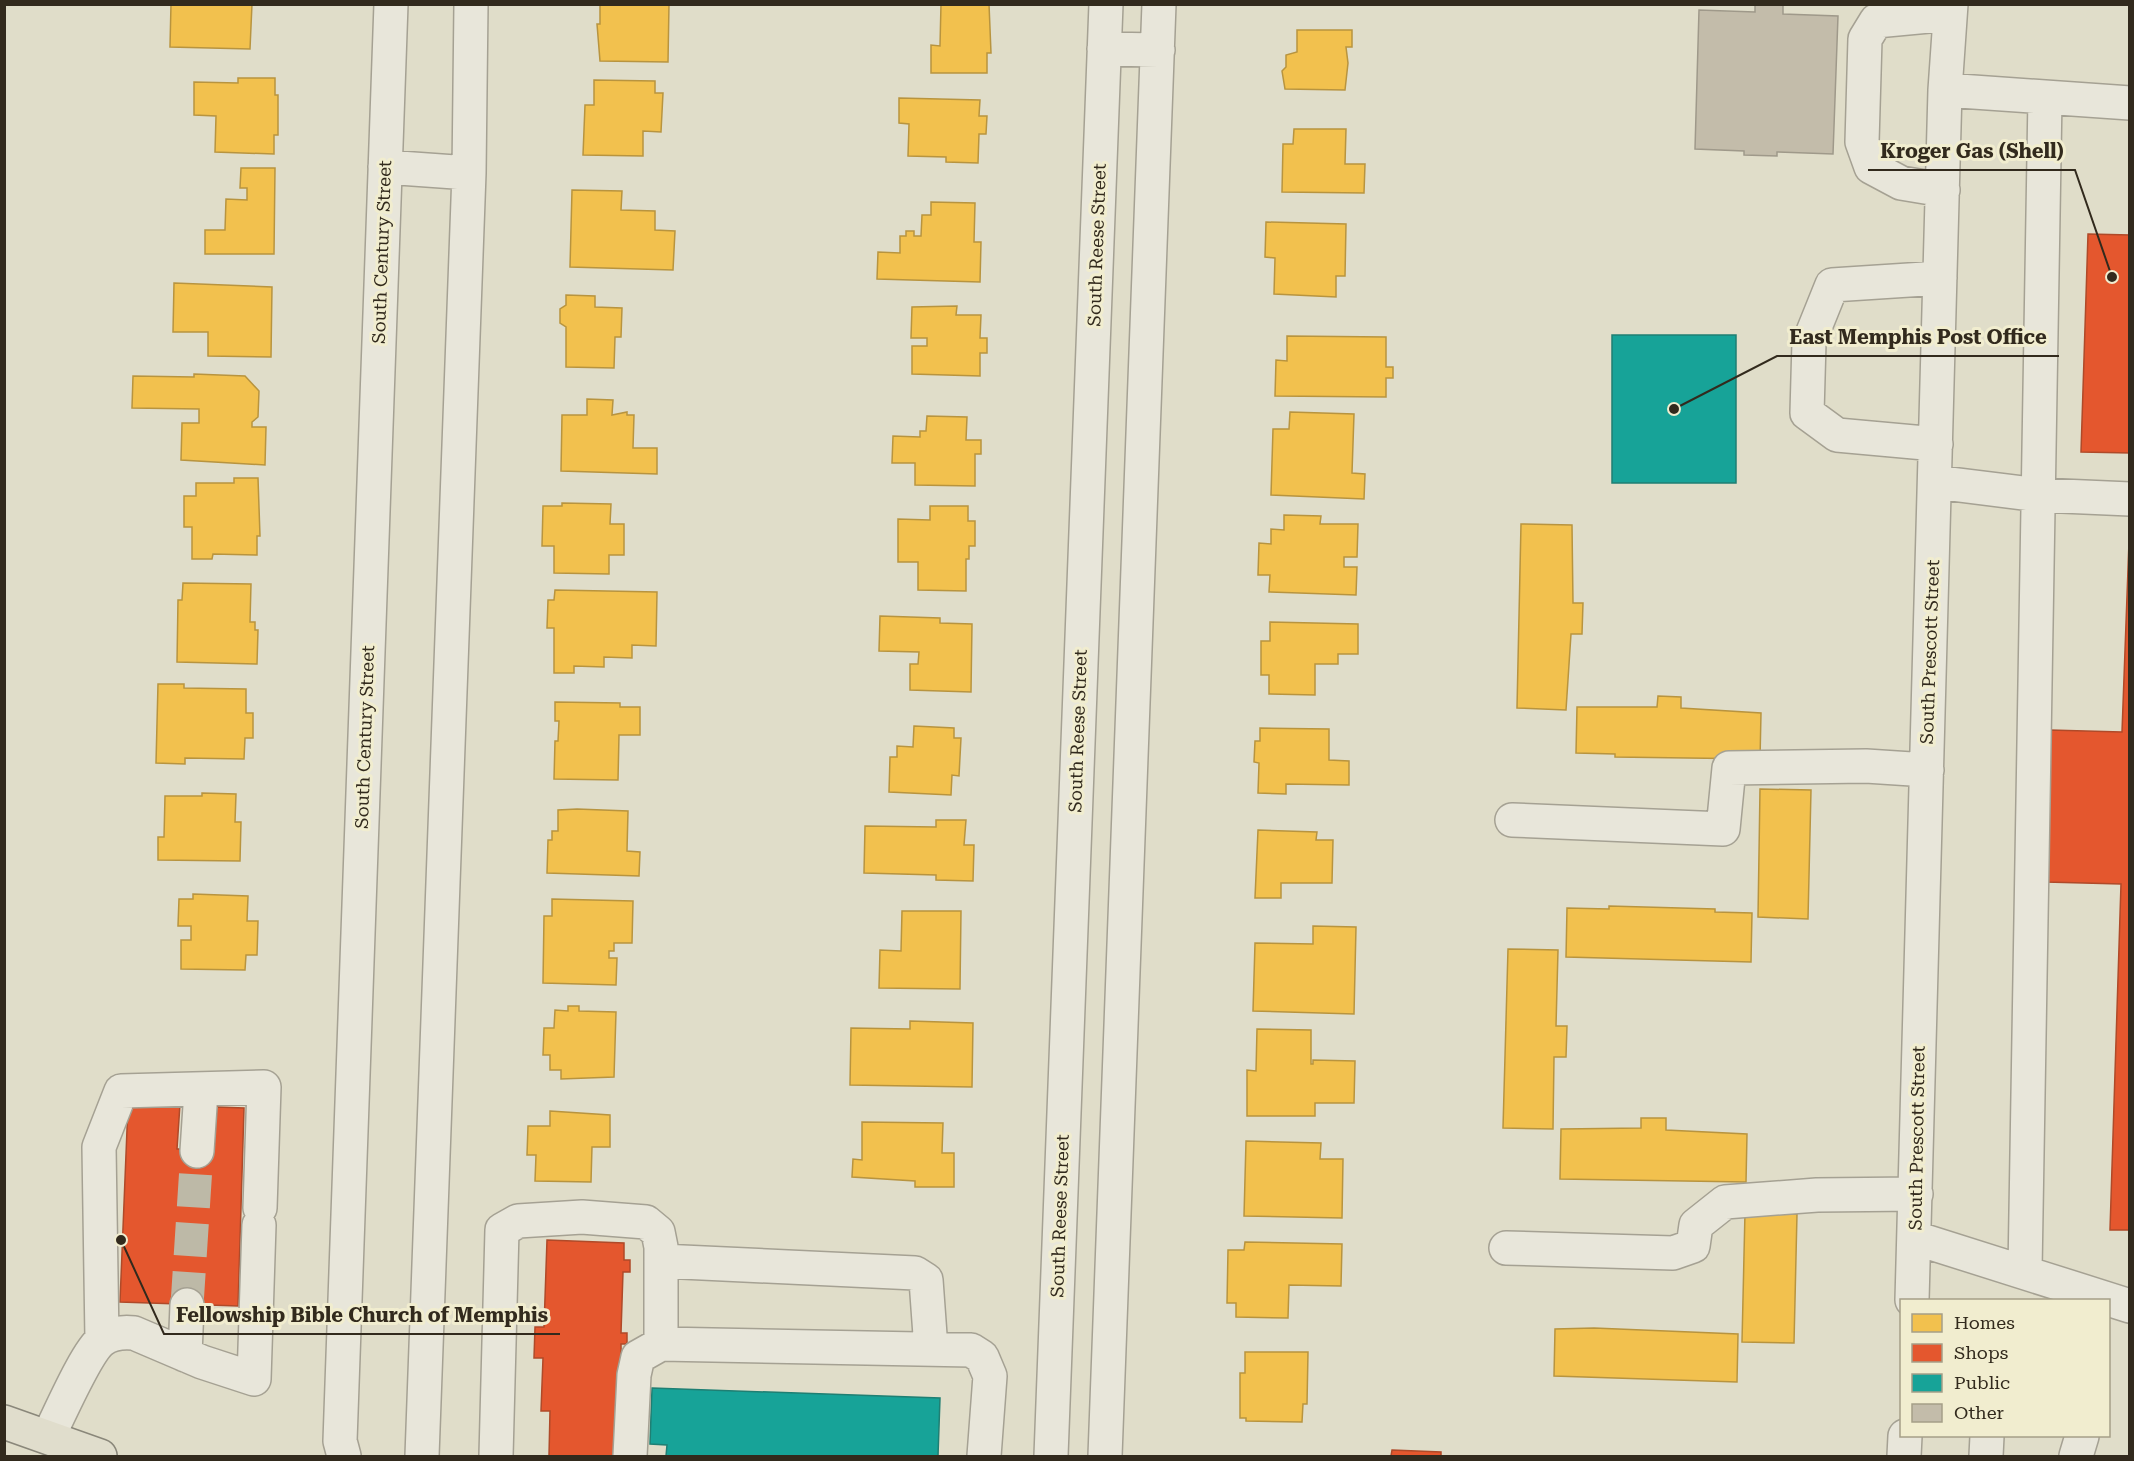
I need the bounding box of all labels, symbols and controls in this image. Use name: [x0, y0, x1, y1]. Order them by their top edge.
callout: Kroger Gas (Shell): [1868, 132, 2075, 170]
text: Kroger Gas (Shell): [1880, 139, 2064, 163]
street label: South Century Street: [368, 160, 395, 344]
street label: South Reese Street: [1083, 163, 1110, 327]
callout: East Memphis Post Office: [1777, 318, 2059, 356]
text: East Memphis Post Office: [1789, 325, 2047, 349]
street label: South Prescott Street: [1916, 559, 1943, 745]
street label: South Century Street: [351, 645, 378, 829]
street label: South Reese Street: [1064, 649, 1091, 813]
street label: South Prescott Street: [1904, 1045, 1929, 1231]
street label: South Reese Street: [1046, 1134, 1073, 1298]
callout: Fellowship Bible Church of Memphis: [164, 1296, 560, 1334]
legend: [1900, 1299, 2110, 1437]
text: Fellowship Bible Church of Memphis: [176, 1303, 548, 1327]
text: Homes: [1954, 1312, 2015, 1333]
text: Shops: [1954, 1342, 2008, 1363]
text: Public: [1954, 1372, 2010, 1393]
text: Other: [1954, 1402, 2004, 1423]

